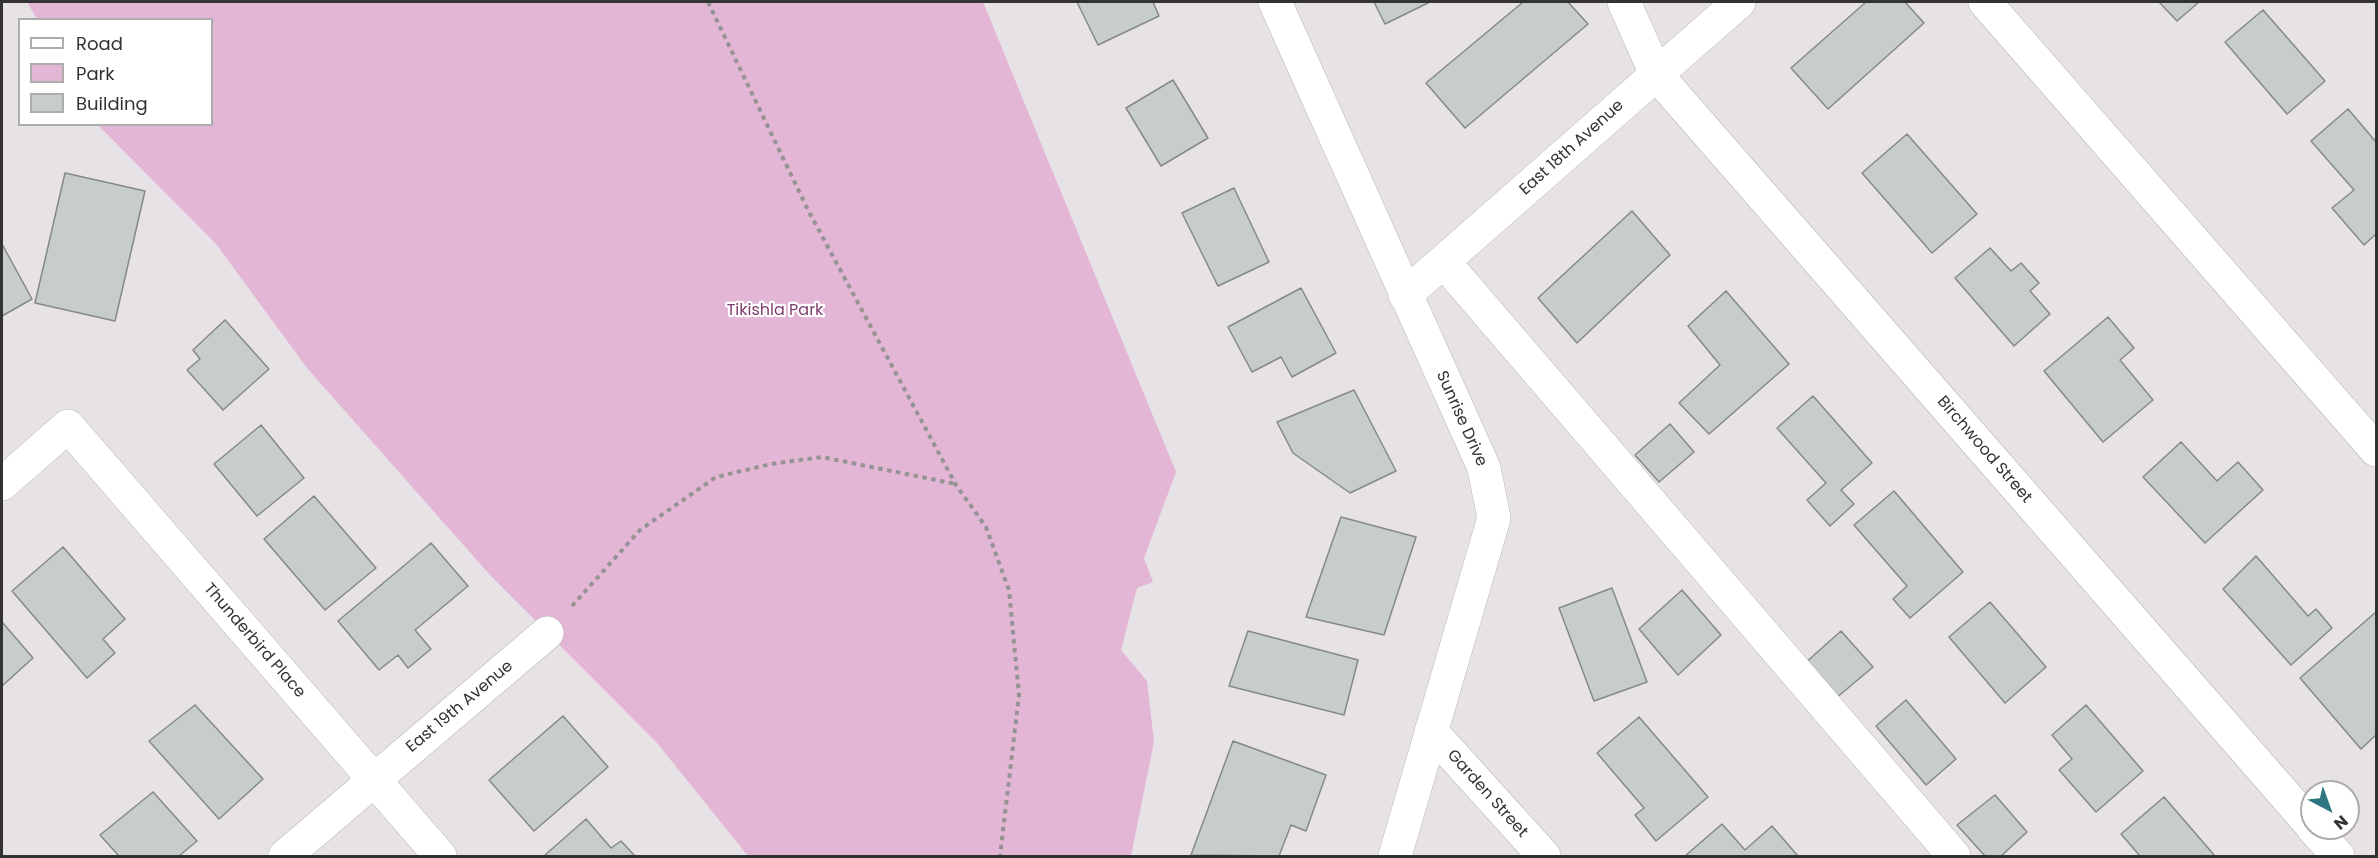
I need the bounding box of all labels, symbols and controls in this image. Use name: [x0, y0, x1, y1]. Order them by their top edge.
legend: [18, 18, 213, 126]
text: Road: [76, 31, 123, 56]
text: Park: [76, 61, 115, 86]
text: Building: [76, 91, 148, 116]
street label: East 18th Avenue: [1516, 96, 1628, 200]
park label: Tikishla Park: [727, 301, 823, 321]
street label: Sunrise Drive: [1431, 368, 1491, 470]
street label: Birchwood Street: [1932, 393, 2036, 507]
street label: Thunderbird Place: [199, 580, 309, 702]
street label: East 19th Avenue: [403, 657, 517, 757]
street label: Garden Street: [1443, 746, 1531, 842]
north arrow: [2300, 780, 2360, 840]
text: N: [2329, 810, 2353, 835]

